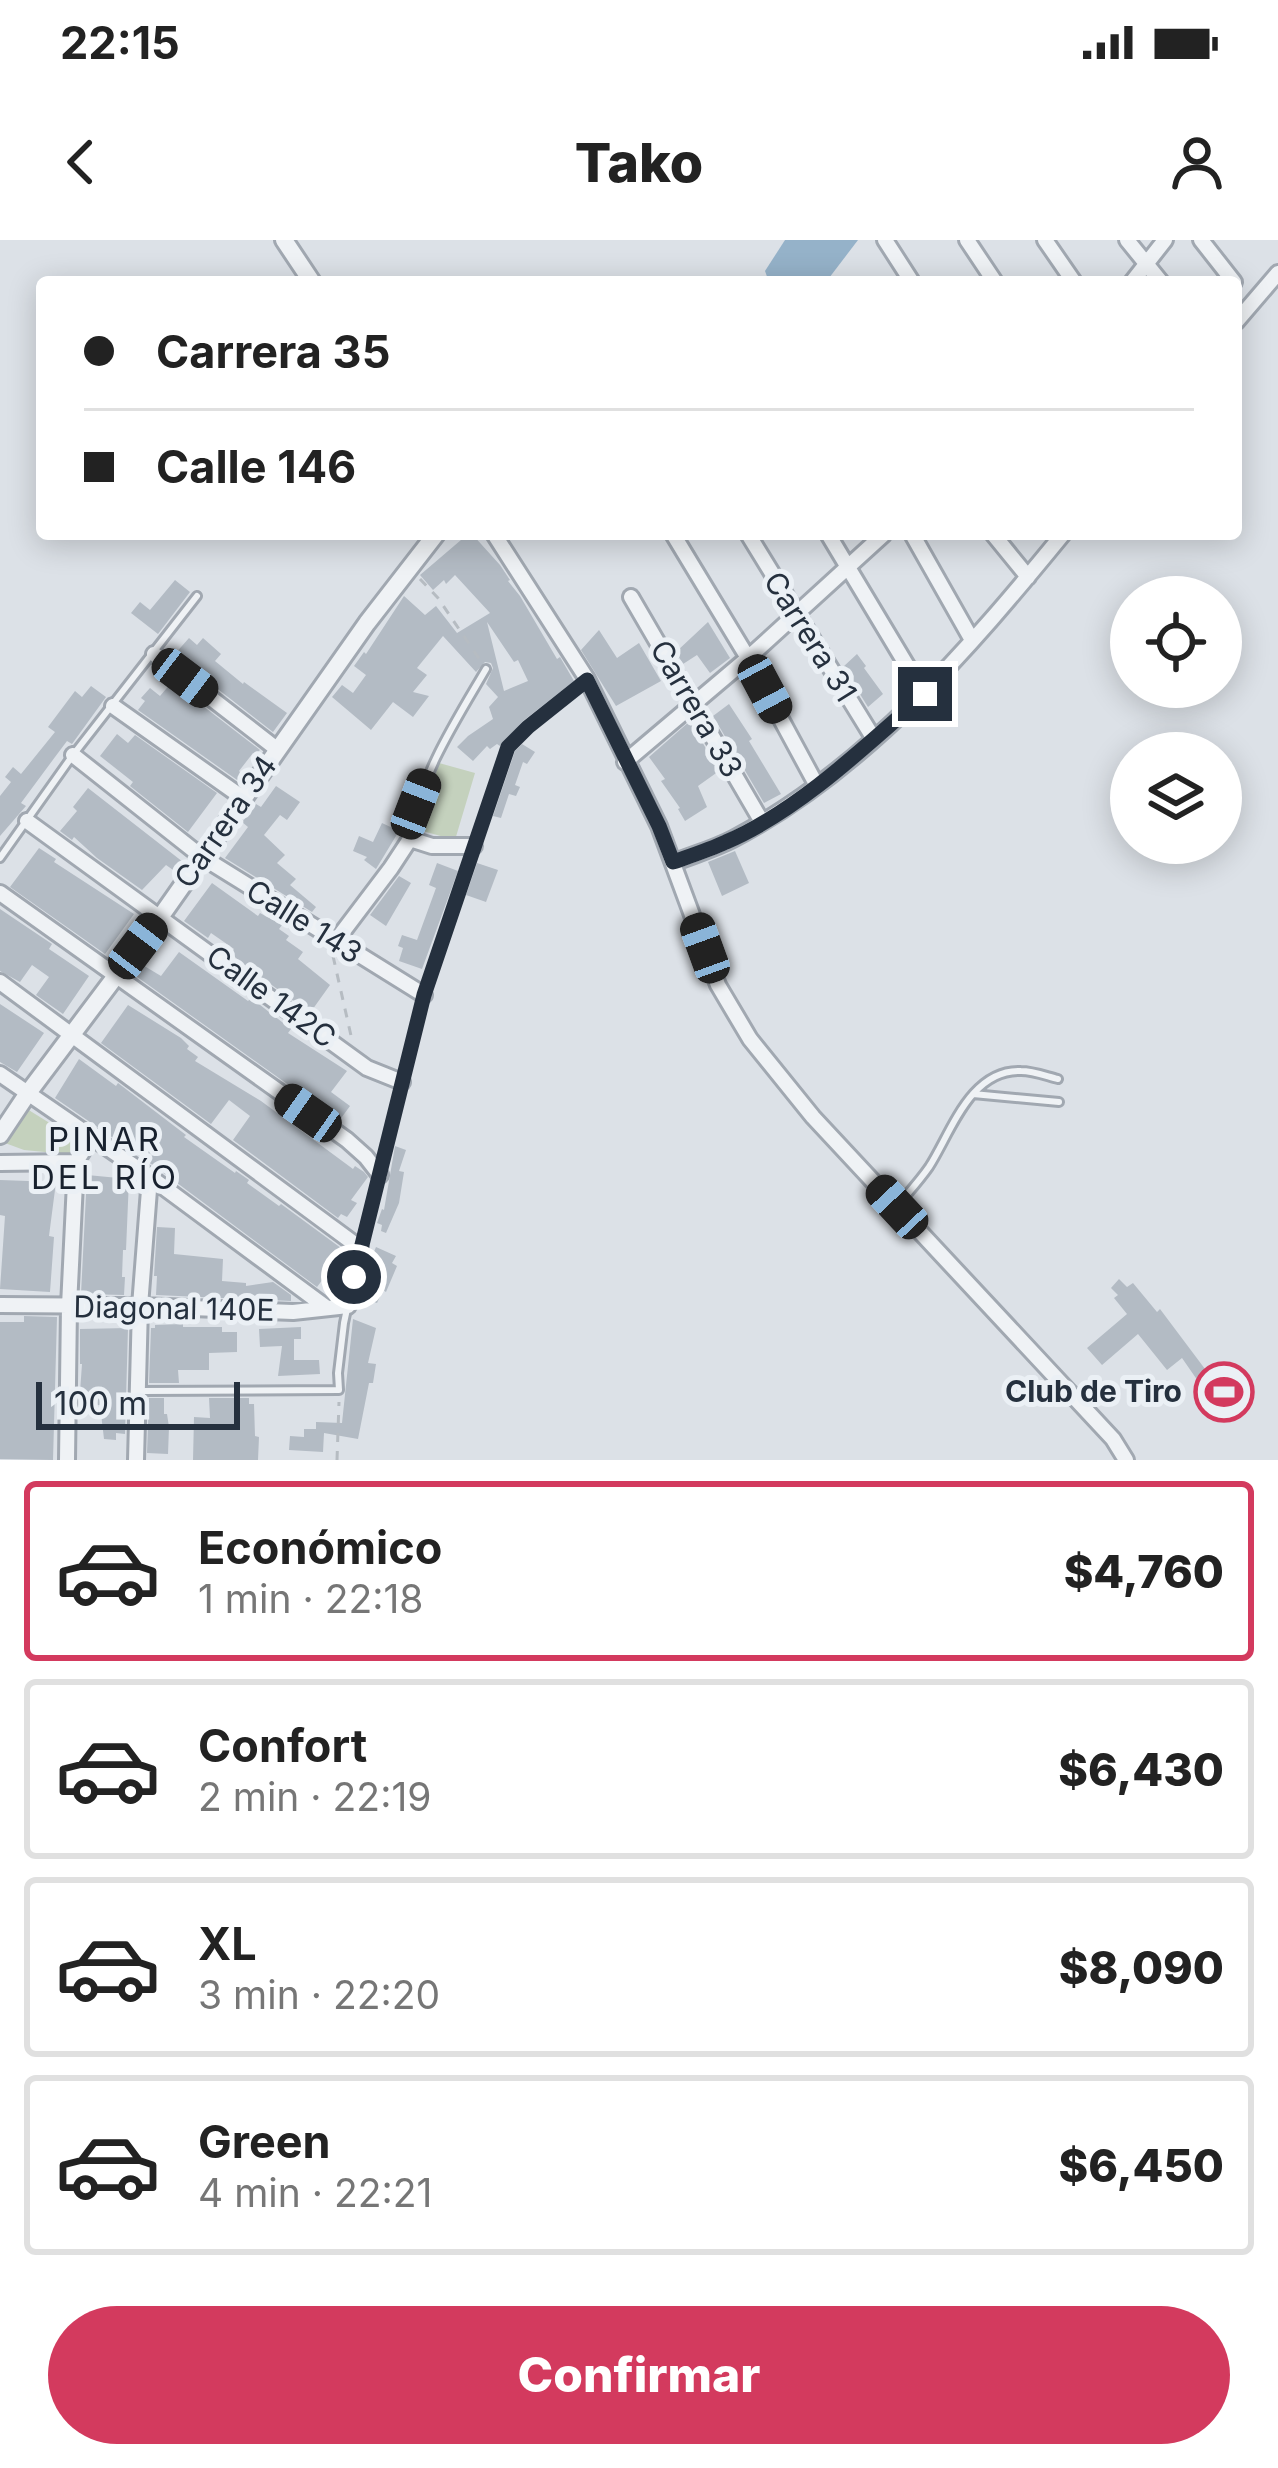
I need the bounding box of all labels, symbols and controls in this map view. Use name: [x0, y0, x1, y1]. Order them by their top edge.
text: 22:15: [60, 15, 180, 70]
icon: back: [48, 129, 114, 195]
icon: person: [1164, 129, 1230, 195]
text: Tako: [575, 130, 703, 195]
text: Carrera 35: [156, 324, 390, 379]
text: Calle 146: [156, 439, 356, 494]
street label: Carrera 31: [757, 565, 865, 708]
map controls: [1110, 576, 1242, 864]
button: locate: [1110, 576, 1242, 708]
street label: Carrera 33: [643, 633, 751, 784]
car: [145, 642, 225, 714]
car: [732, 649, 798, 729]
route end: [898, 667, 952, 721]
button: layers: [1110, 732, 1242, 864]
street label: Carrera 34: [166, 748, 284, 895]
car: [386, 764, 446, 844]
street label: Calle 143: [240, 872, 369, 971]
car: [102, 906, 174, 986]
car: [676, 908, 734, 988]
street label: Calle 142C: [200, 937, 343, 1055]
car: [268, 1078, 348, 1148]
district label: PINAR DEL RÍO: [31, 1119, 179, 1197]
car: [859, 1168, 935, 1246]
route start: [327, 1250, 381, 1304]
street label: Diagonal 140E: [73, 1288, 275, 1328]
sports icon: Club de Tiro: [1193, 1361, 1255, 1423]
place label: Club de Tiro: [1005, 1373, 1182, 1409]
scale bar: [36, 1376, 240, 1429]
text: 100 m: [54, 1383, 147, 1423]
icon: car: [54, 1517, 162, 1625]
text: Económico: [198, 1520, 442, 1575]
text: $4,760: [1064, 1544, 1224, 1599]
text: 1 min · 22:18: [198, 1575, 423, 1622]
icon: car: [54, 1715, 162, 1823]
text: Confort: [198, 1718, 367, 1773]
text: $6,430: [1058, 1742, 1224, 1797]
text: 2 min · 22:19: [198, 1773, 431, 1820]
icon: car: [54, 1913, 162, 2021]
text: XL: [198, 1916, 257, 1971]
text: $8,090: [1059, 1940, 1224, 1995]
text: 3 min · 22:20: [198, 1971, 440, 2018]
icon: car: [54, 2111, 162, 2219]
text: Green: [198, 2114, 331, 2169]
text: $6,450: [1058, 2138, 1224, 2193]
text: 4 min · 22:21: [198, 2169, 432, 2216]
button: Confirmar: [48, 2306, 1230, 2444]

